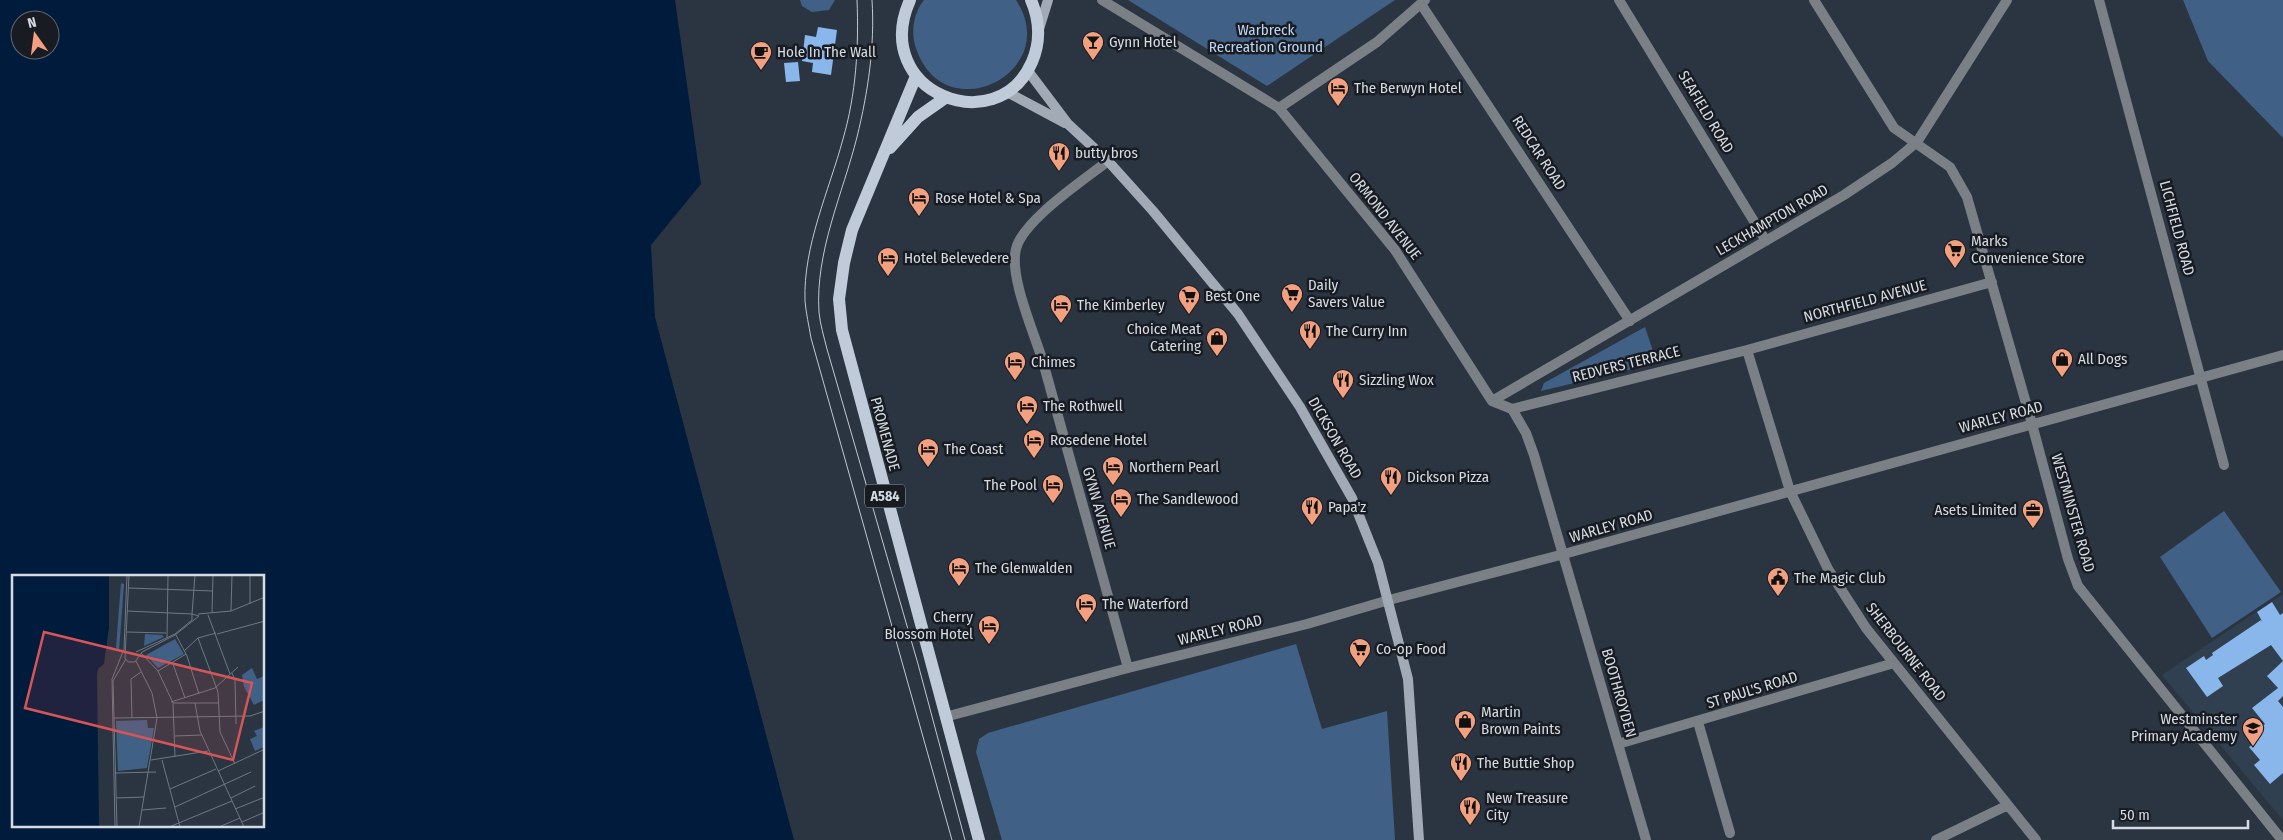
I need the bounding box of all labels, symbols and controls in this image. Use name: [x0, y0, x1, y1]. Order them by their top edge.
north arrow: [10, 10, 60, 60]
text: N: [26, 14, 38, 32]
park label: Warbreck Recreation Ground: [1209, 21, 1323, 56]
bar icon: Gynn Hotel: [1081, 30, 1105, 61]
place label: Gynn Hotel: [1109, 33, 1177, 51]
cafe icon: Hole In The Wall: [749, 40, 773, 71]
place label: Hole In The Wall: [777, 43, 876, 61]
street label: SEAFIELD ROAD: [1674, 68, 1738, 156]
hotel icon: The Berwyn Hotel: [1326, 76, 1350, 107]
place label: The Berwyn Hotel: [1354, 79, 1462, 97]
street label: REDCAR ROAD: [1508, 112, 1570, 194]
restaurant icon: butty bros: [1047, 141, 1071, 172]
place label: butty bros: [1075, 144, 1138, 162]
street label: ORMOND AVENUE: [1345, 169, 1425, 263]
street label: LICHFIELD ROAD: [2156, 179, 2198, 277]
street label: LECKHAMPTON ROAD: [1713, 181, 1831, 259]
hotel icon: Rose Hotel & Spa: [907, 186, 931, 217]
place label: Rose Hotel & Spa: [935, 189, 1041, 207]
place label: Marks Convenience Store: [1971, 232, 2084, 267]
supermarket icon: Marks Convenience Store: [1943, 238, 1967, 269]
hotel icon: Hotel Belevedere: [876, 246, 900, 277]
place label: Hotel Belevedere: [904, 249, 1009, 267]
place label: Daily Savers Value: [1308, 276, 1385, 311]
street label: NORTHFIELD AVENUE: [1802, 276, 1928, 326]
supermarket icon: Daily Savers Value: [1280, 282, 1304, 313]
supermarket icon: Best One: [1177, 284, 1201, 315]
place label: Best One: [1205, 287, 1260, 305]
hotel icon: The Kimberley: [1049, 293, 1073, 324]
place label: The Kimberley: [1077, 296, 1165, 314]
restaurant icon: The Curry Inn: [1298, 319, 1322, 350]
place label: Choice Meat Catering: [1127, 320, 1201, 355]
place label: The Curry Inn: [1326, 322, 1407, 340]
shop icon: Choice Meat Catering: [1205, 326, 1229, 357]
street label: REDVERS TERRACE: [1570, 342, 1682, 386]
shop icon: All Dogs: [2050, 347, 2074, 378]
hotel icon: Chimes: [1003, 350, 1027, 381]
place label: All Dogs: [2078, 350, 2127, 368]
place label: Chimes: [1031, 353, 1076, 371]
restaurant icon: Sizzling Wox: [1331, 368, 1355, 399]
place label: Sizzling Wox: [1359, 371, 1434, 389]
hotel icon: The Rothwell: [1015, 394, 1039, 425]
street label: DICKSON ROAD: [1304, 394, 1366, 482]
street label: PROMENADE: [867, 395, 903, 473]
place label: The Rothwell: [1043, 397, 1123, 415]
street label: WARLEY ROAD: [1957, 397, 2045, 437]
hotel icon: Rosedene Hotel: [1022, 428, 1046, 459]
place label: Rosedene Hotel: [1050, 431, 1147, 449]
hotel icon: The Coast: [916, 437, 940, 468]
place label: The Coast: [944, 440, 1004, 458]
street label: WESTMINSTER ROAD: [2047, 452, 2099, 574]
hotel icon: Northern Pearl: [1101, 455, 1125, 486]
place label: Northern Pearl: [1129, 458, 1219, 476]
street label: GYNN AVENUE: [1079, 465, 1119, 551]
restaurant icon: Dickson Pizza: [1379, 465, 1403, 496]
place label: Dickson Pizza: [1407, 468, 1489, 486]
hotel icon: The Pool: [1041, 473, 1065, 504]
place label: The Pool: [984, 476, 1037, 494]
road number: A584: [865, 484, 905, 508]
hotel icon: The Sandlewood: [1109, 487, 1133, 518]
place label: The Sandlewood: [1137, 490, 1238, 508]
restaurant icon: Papa'z: [1300, 495, 1324, 526]
place label: Papa'z: [1328, 498, 1366, 516]
office icon: Asets Limited: [2021, 498, 2045, 529]
place label: Asets Limited: [1935, 501, 2017, 519]
street label: WARLEY ROAD: [1567, 506, 1655, 546]
hotel icon: The Glenwalden: [947, 556, 971, 587]
place label: The Glenwalden: [975, 559, 1073, 577]
public building icon: The Magic Club: [1766, 566, 1790, 597]
place label: The Magic Club: [1794, 569, 1886, 587]
inset map: [12, 575, 265, 828]
hotel icon: The Waterford: [1074, 592, 1098, 623]
place label: The Waterford: [1102, 595, 1188, 613]
street label: SHERBOURNE ROAD: [1862, 599, 1950, 705]
place label: Cherry Blossom Hotel: [884, 608, 973, 643]
street label: WARLEY ROAD: [1176, 611, 1264, 649]
hotel icon: Cherry Blossom Hotel: [977, 614, 1001, 645]
supermarket icon: Co-op Food: [1348, 637, 1372, 668]
place label: Co-op Food: [1376, 640, 1446, 658]
street label: BOOTHROYDEN: [1598, 646, 1640, 740]
street label: ST PAUL'S ROAD: [1704, 668, 1800, 712]
place label: Martin Brown Paints: [1481, 703, 1561, 738]
shop icon: Martin Brown Paints: [1453, 709, 1477, 740]
place label: Westminster Primary Academy: [2131, 710, 2238, 745]
school or university icon: Westminster Primary Academy: [2241, 716, 2265, 747]
restaurant icon: The Buttie Shop: [1449, 751, 1473, 782]
place label: The Buttie Shop: [1477, 754, 1575, 772]
place label: New Treasure City: [1486, 789, 1568, 824]
restaurant icon: New Treasure City: [1458, 795, 1482, 826]
scale bar: [2113, 798, 2248, 830]
text: 50 m: [2120, 806, 2150, 824]

